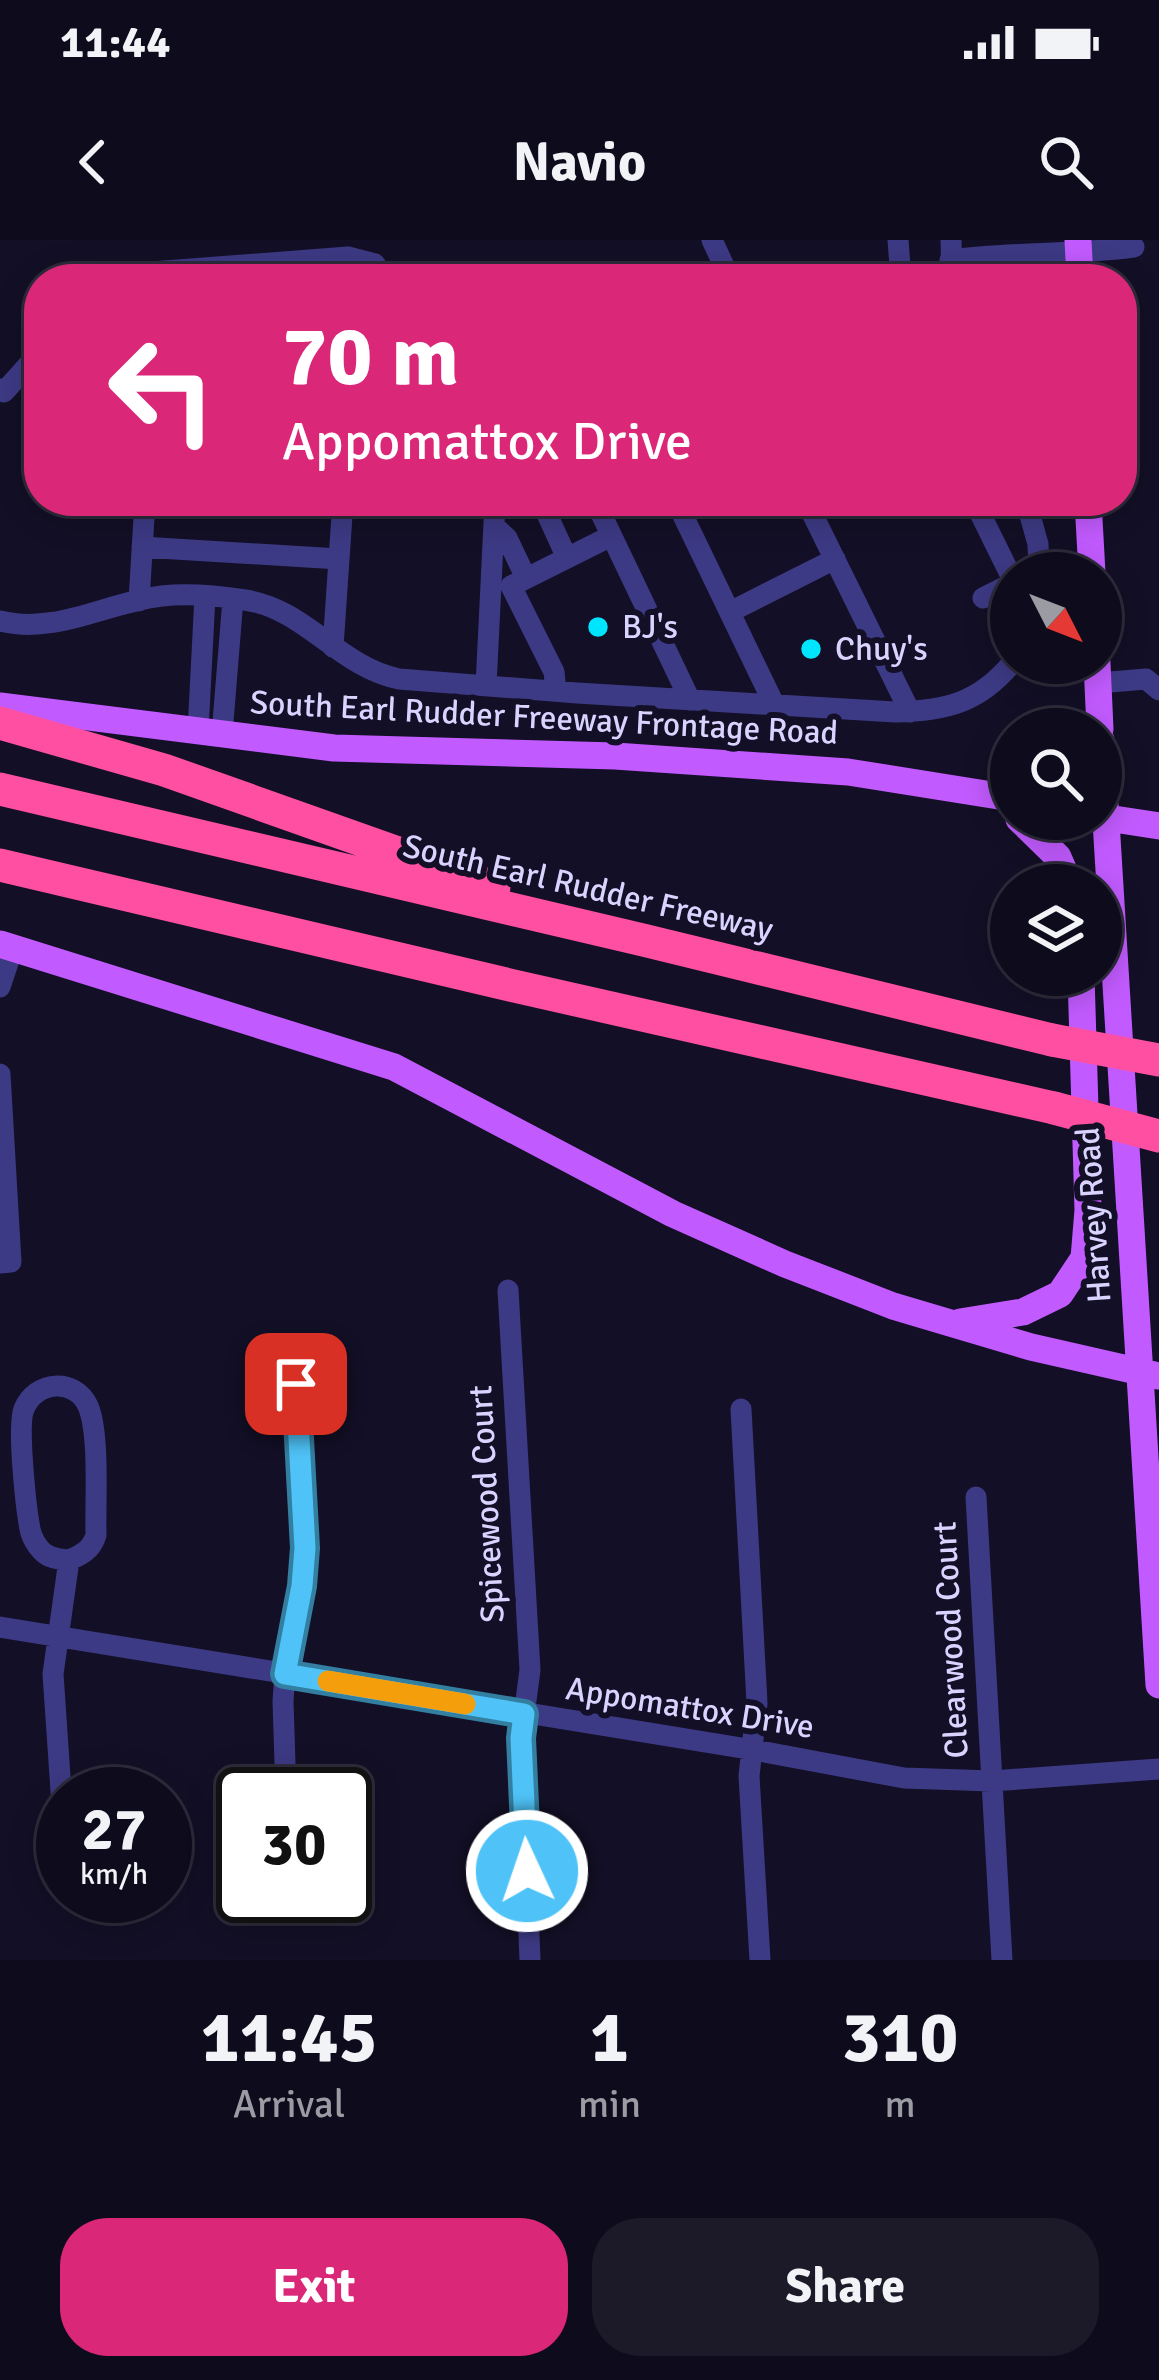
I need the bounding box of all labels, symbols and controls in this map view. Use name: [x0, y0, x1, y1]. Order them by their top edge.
text: 11:44: [60, 15, 170, 70]
icon: back: [60, 129, 126, 195]
text: Navio: [513, 129, 646, 196]
icon: search: [1033, 129, 1099, 195]
text: 70 m: [282, 305, 459, 409]
icon: left: [84, 312, 240, 468]
text: Appomattox Drive: [282, 408, 692, 475]
north arrow: [990, 552, 1122, 684]
map controls: [990, 552, 1122, 996]
place label: BJ's: [622, 607, 678, 648]
marker: BJ's: [585, 614, 611, 640]
place label: Chuy's: [835, 629, 928, 670]
marker: Chuy's: [798, 636, 824, 662]
street label: South Earl Rudder Freeway Frontage Road: [249, 682, 839, 754]
button: search: [990, 708, 1122, 840]
street label: South Earl Rudder Freeway: [399, 825, 778, 951]
button: layers: [990, 864, 1122, 996]
street label: Harvey Road: [1067, 1126, 1121, 1304]
pin: [245, 1333, 347, 1435]
icon: arrive: [263, 1351, 329, 1417]
street label: Spicewood Court: [460, 1384, 514, 1624]
street label: Clearwood Court: [924, 1521, 978, 1759]
street label: Appomattox Drive: [563, 1668, 817, 1748]
speed limit sign: 30: [216, 1767, 372, 1923]
text: 27: [82, 1793, 146, 1867]
position arrow: [464, 1808, 590, 1934]
text: km/h: [80, 1856, 148, 1893]
text: 11:45: [201, 1993, 377, 2082]
text: 1: [590, 1993, 629, 2082]
text: 310: [842, 1993, 958, 2082]
text: Arrival: [233, 2080, 345, 2128]
text: min: [578, 2080, 641, 2128]
text: m: [884, 2080, 916, 2128]
button: Exit: [60, 2218, 568, 2356]
button: Share: [592, 2218, 1099, 2356]

